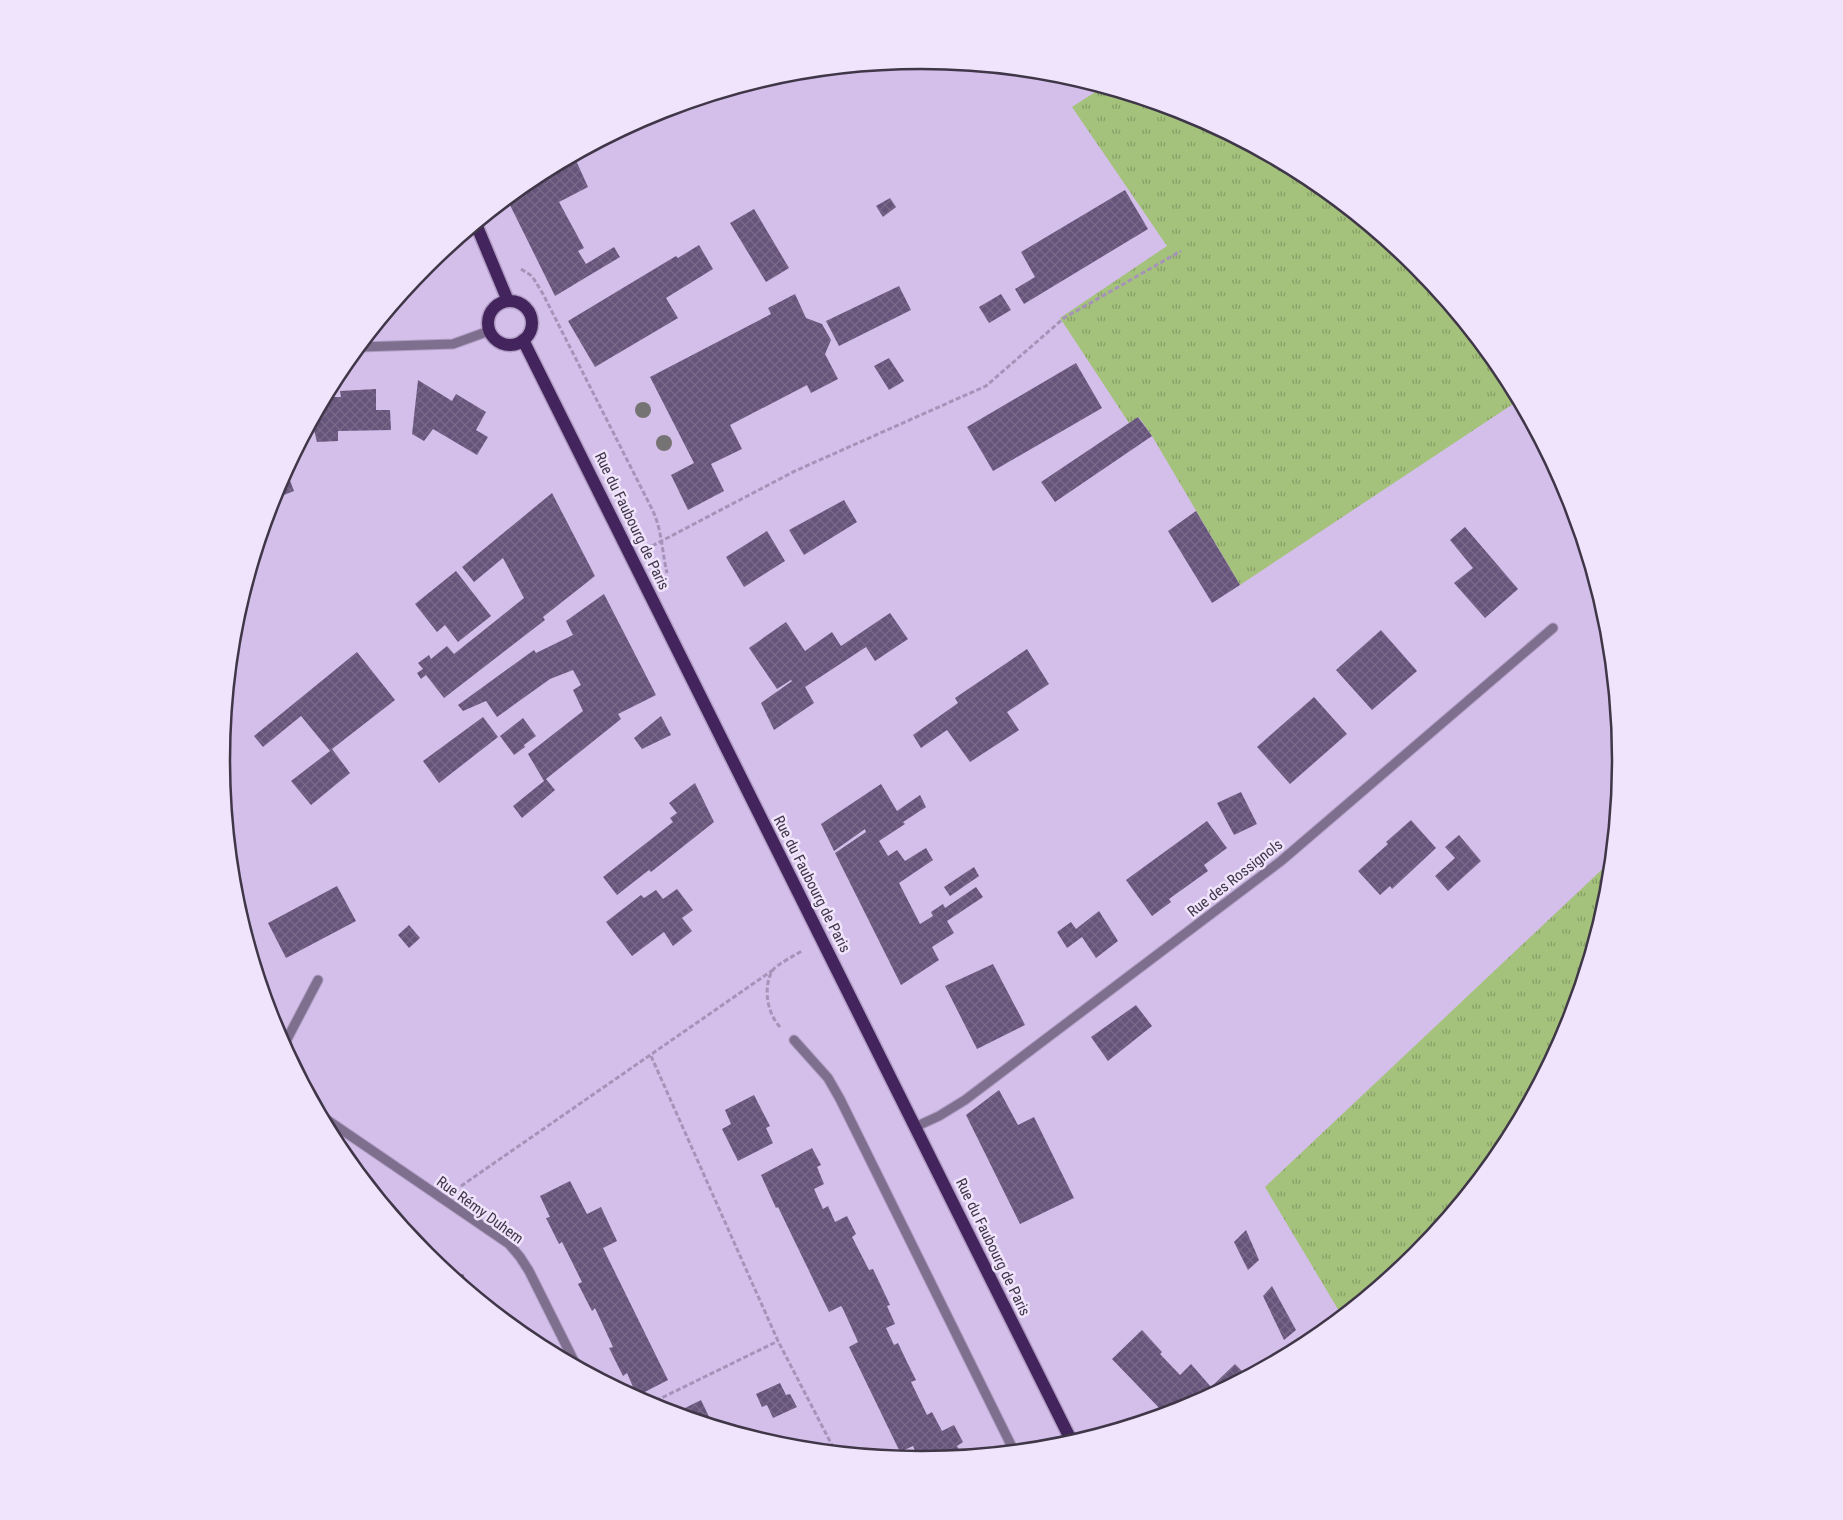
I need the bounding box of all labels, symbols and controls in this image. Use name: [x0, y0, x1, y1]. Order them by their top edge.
street label: Rue du Faubourg de Paris: [591, 449, 673, 593]
street label: Rue du Faubourg de Paris: [770, 813, 854, 955]
street label: Rue des Rossignols: [1184, 835, 1286, 921]
street label: Rue Rémy Duhem: [433, 1172, 527, 1248]
street label: Rue du Faubourg de Paris: [952, 1175, 1034, 1319]

